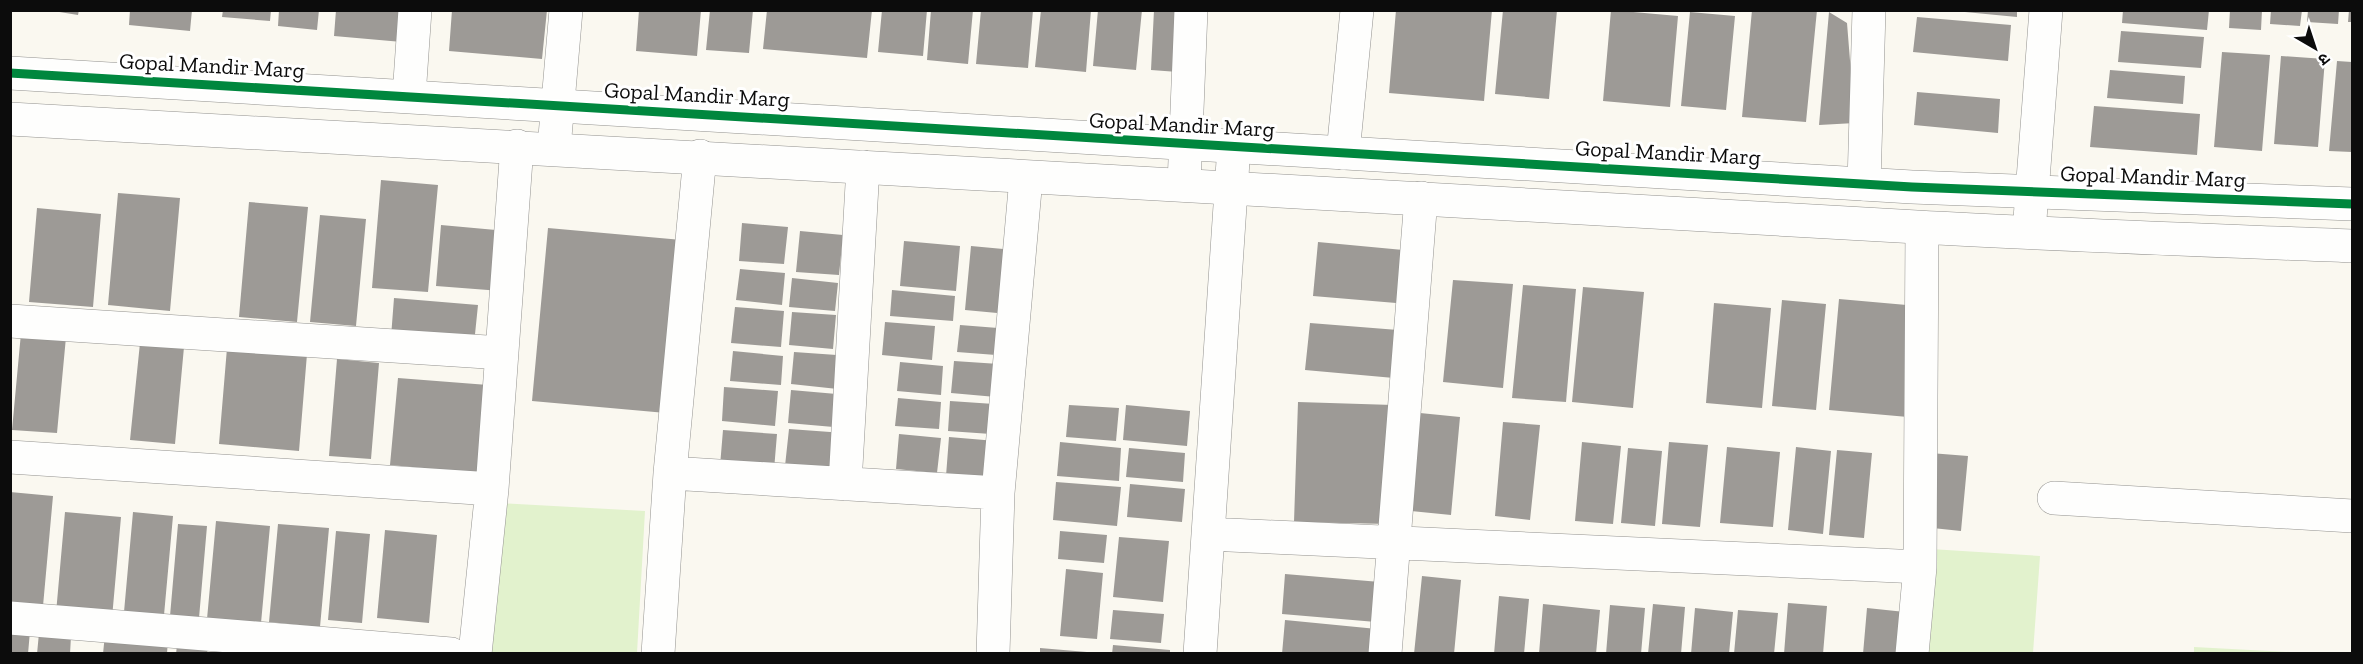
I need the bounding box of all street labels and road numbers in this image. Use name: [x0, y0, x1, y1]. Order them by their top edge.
street label: Gopal Mandir Marg: [119, 47, 305, 84]
street label: Gopal Mandir Marg: [604, 76, 790, 113]
street label: Gopal Mandir Marg: [1089, 106, 1275, 143]
street label: Gopal Mandir Marg: [1575, 134, 1761, 171]
street label: Gopal Mandir Marg: [2060, 160, 2246, 193]

